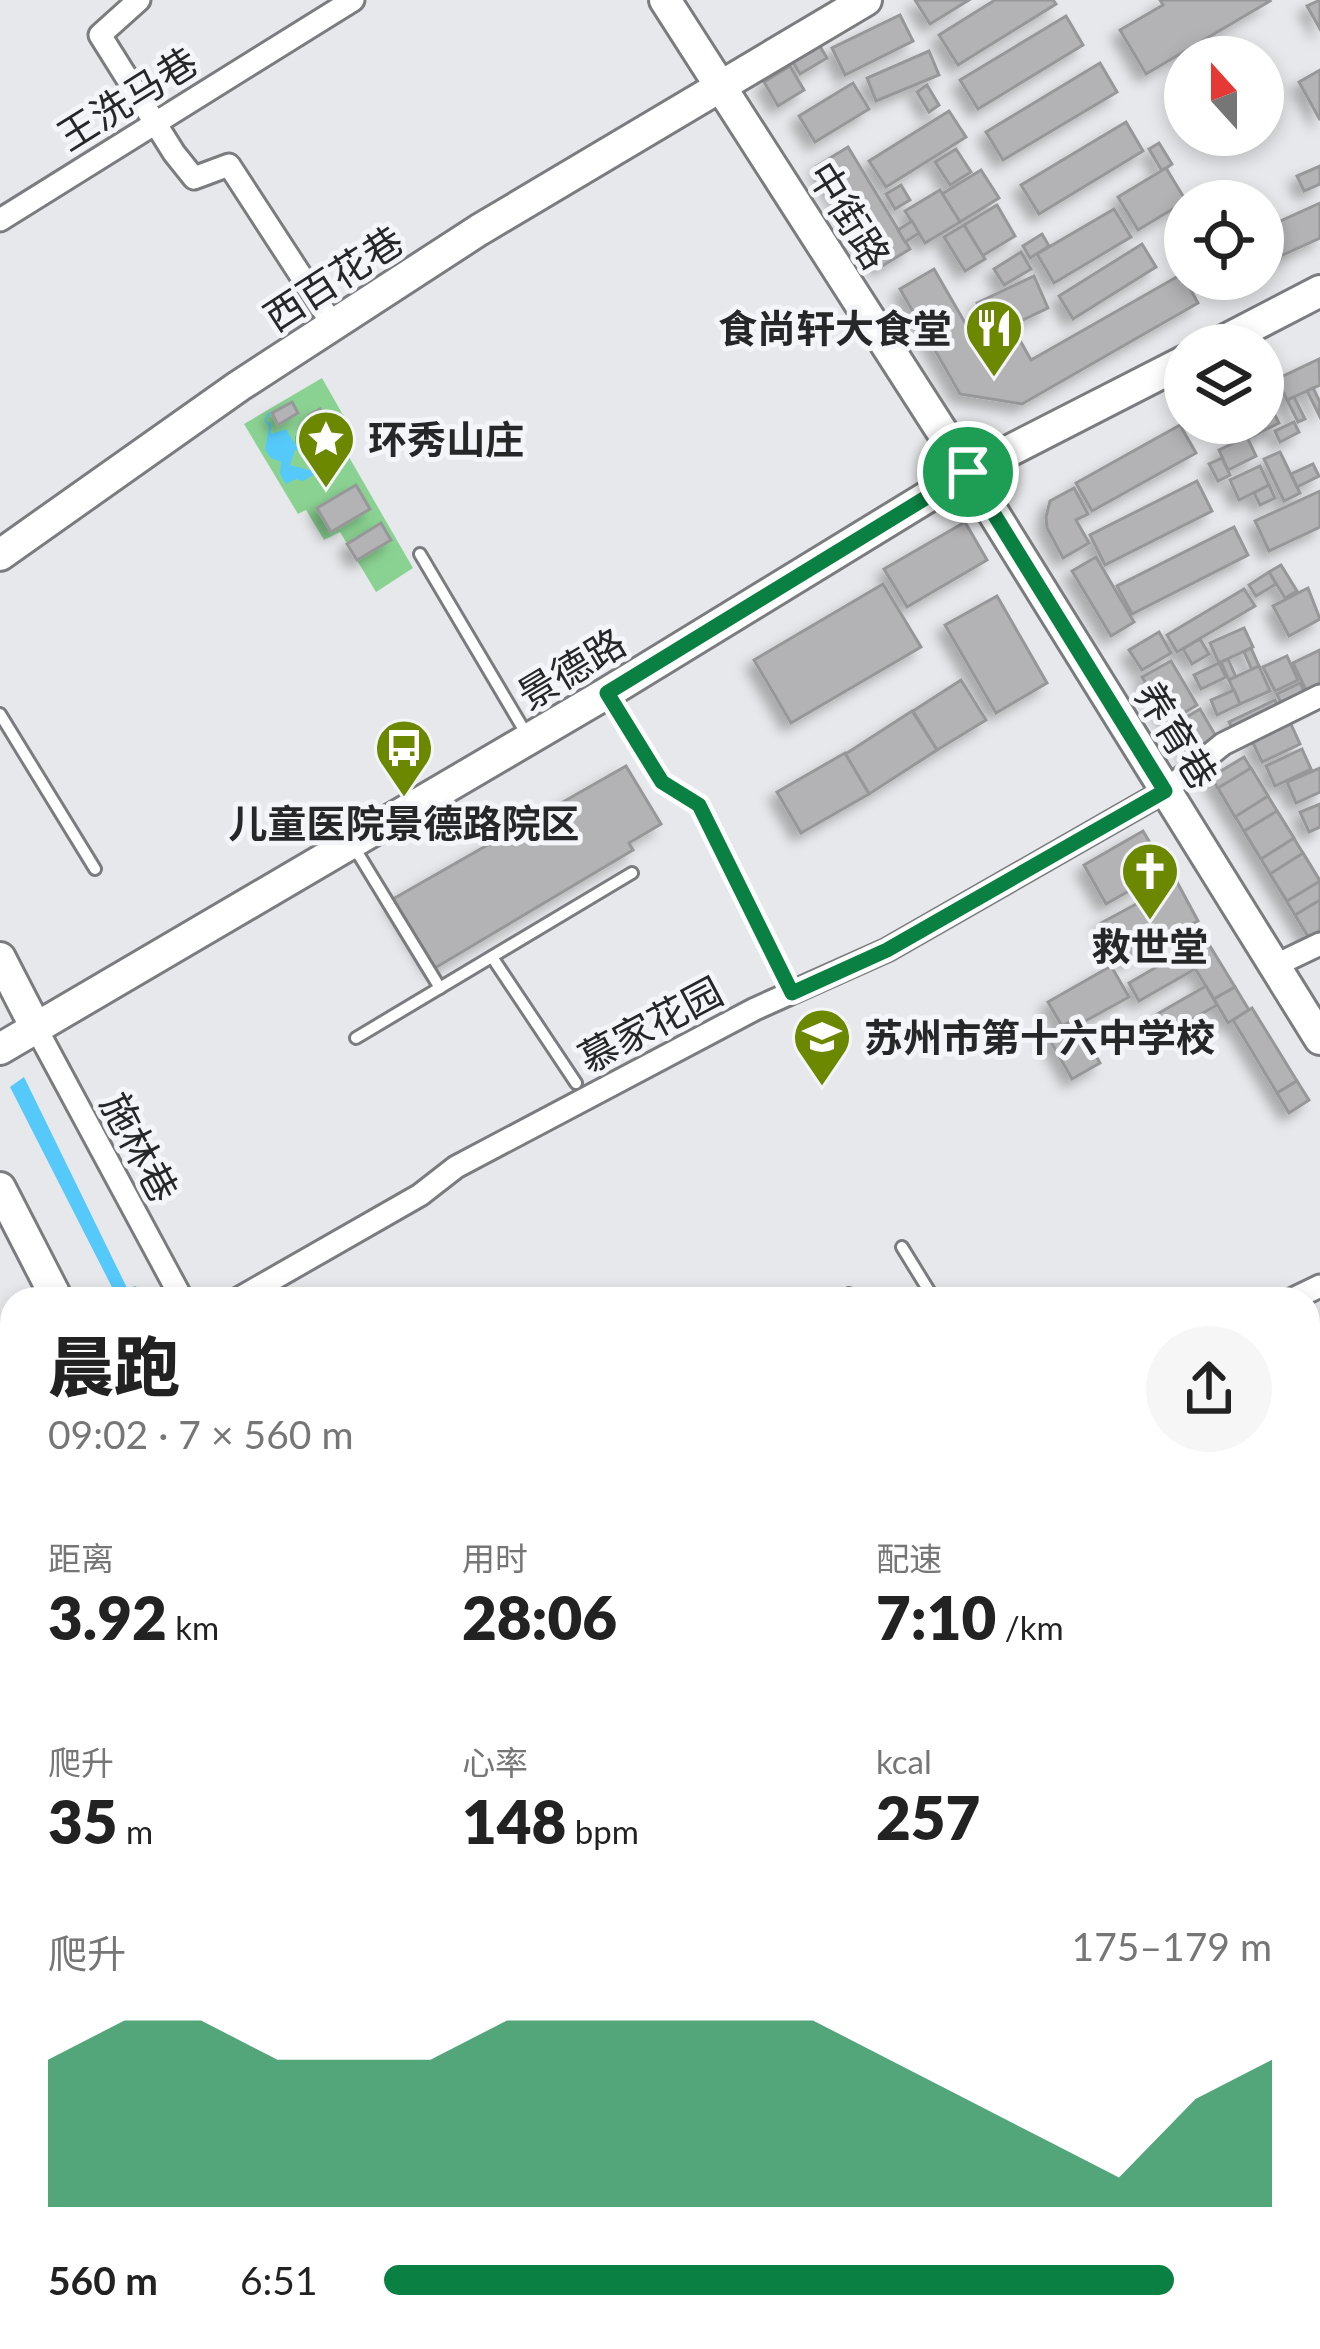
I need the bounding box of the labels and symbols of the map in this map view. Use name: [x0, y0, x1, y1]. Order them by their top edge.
north arrow: [1164, 36, 1284, 156]
street label: 王洗马巷: [49, 37, 205, 159]
street label: 中街路: [799, 153, 901, 277]
street label: 西百花巷: [255, 216, 411, 340]
restaurant icon: 食尚轩大食堂: [963, 297, 1025, 379]
place label: 食尚轩大食堂: [718, 305, 952, 351]
place icon: 环秀山庄: [295, 408, 357, 490]
place label: 环秀山庄: [368, 416, 524, 462]
pin: [917, 421, 1019, 523]
street label: 景德路: [509, 618, 633, 718]
street label: 养育巷: [1126, 673, 1228, 797]
bus stop icon: 儿童医院景德路院区: [373, 717, 435, 799]
place label: 儿童医院景德路院区: [228, 800, 580, 846]
church icon: 救世堂: [1119, 840, 1181, 922]
place label: 救世堂: [1091, 923, 1209, 969]
street label: 慕家花园: [570, 967, 730, 1081]
school or university icon: 苏州市第十六中学校: [791, 1006, 853, 1088]
place label: 苏州市第十六中学校: [864, 1014, 1215, 1060]
street label: 施林巷: [92, 1085, 188, 1209]

